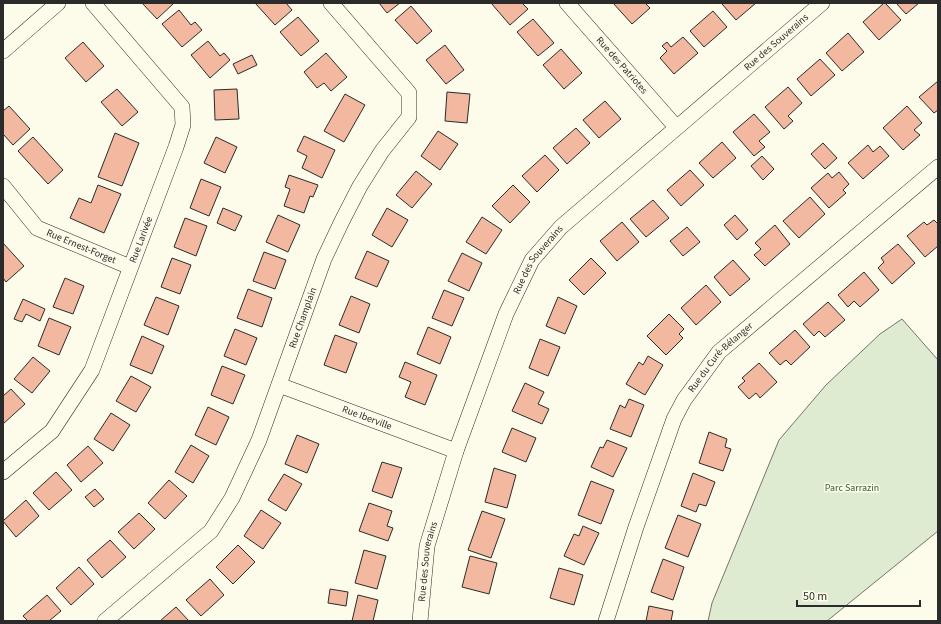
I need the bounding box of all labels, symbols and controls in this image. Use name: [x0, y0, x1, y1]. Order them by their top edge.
street label: Rue des Souverains: [741, 11, 812, 74]
street label: Rue des Patriotes: [593, 34, 651, 97]
street label: Rue Larivée: [126, 215, 156, 265]
street label: Rue des Souverains: [510, 222, 566, 296]
street label: Rue Ernest-Forget: [44, 226, 119, 268]
street label: Rue Champlain: [286, 285, 320, 350]
street label: Rue du Curé-Bélanger: [685, 319, 756, 395]
street label: Rue Iberville: [340, 402, 394, 434]
park label: Parc Sarrazin: [825, 481, 879, 495]
street label: Rue des Souverains: [415, 520, 441, 602]
scale bar: [797, 582, 920, 608]
text: 50 m: [803, 588, 827, 605]

